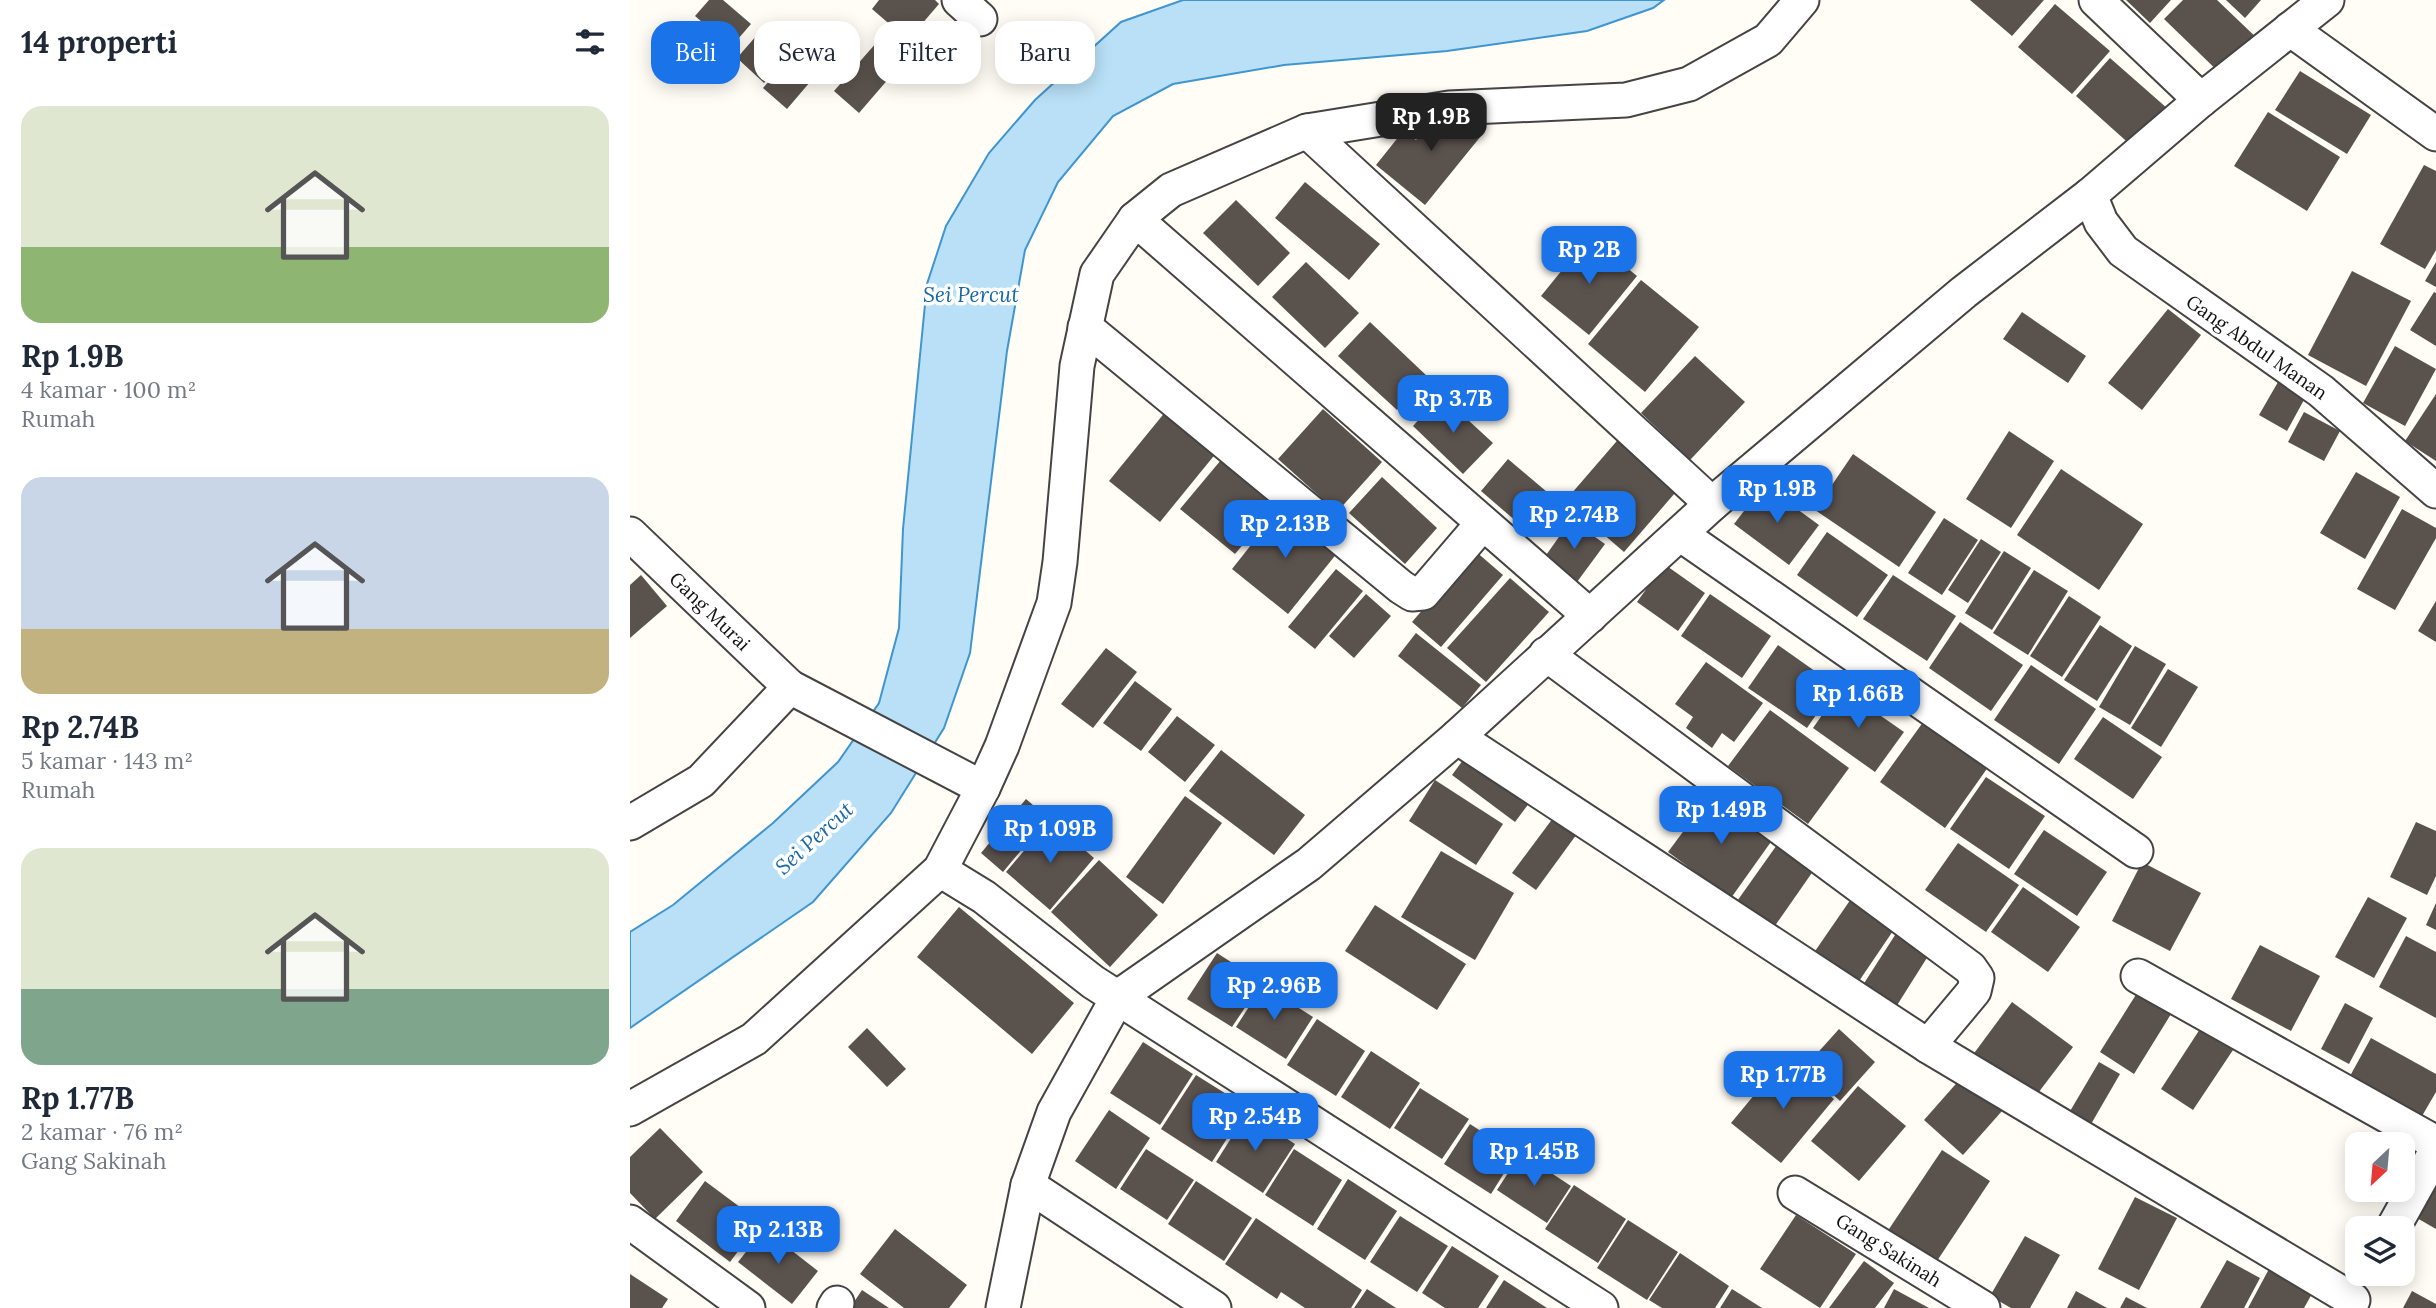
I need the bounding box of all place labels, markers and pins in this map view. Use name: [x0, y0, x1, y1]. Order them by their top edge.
pin: Rp 1.9B: [1366, 94, 1496, 153]
pin: Rp 2B: [1540, 226, 1638, 286]
pin: Rp 3.7B: [1388, 376, 1518, 435]
pin: Rp 1.9B: [1712, 466, 1842, 525]
pin: Rp 2.74B: [1502, 491, 1646, 551]
pin: Rp 2.13B: [1213, 500, 1357, 560]
pin: Rp 1.66B: [1786, 670, 1930, 730]
pin: Rp 1.49B: [1649, 786, 1793, 846]
pin: Rp 1.09B: [978, 806, 1122, 865]
pin: Rp 2.96B: [1202, 962, 1346, 1022]
pin: Rp 1.77B: [1711, 1052, 1855, 1111]
pin: Rp 2.54B: [1183, 1094, 1327, 1153]
pin: Rp 1.45B: [1462, 1128, 1606, 1188]
pin: Rp 2.13B: [706, 1206, 850, 1266]

